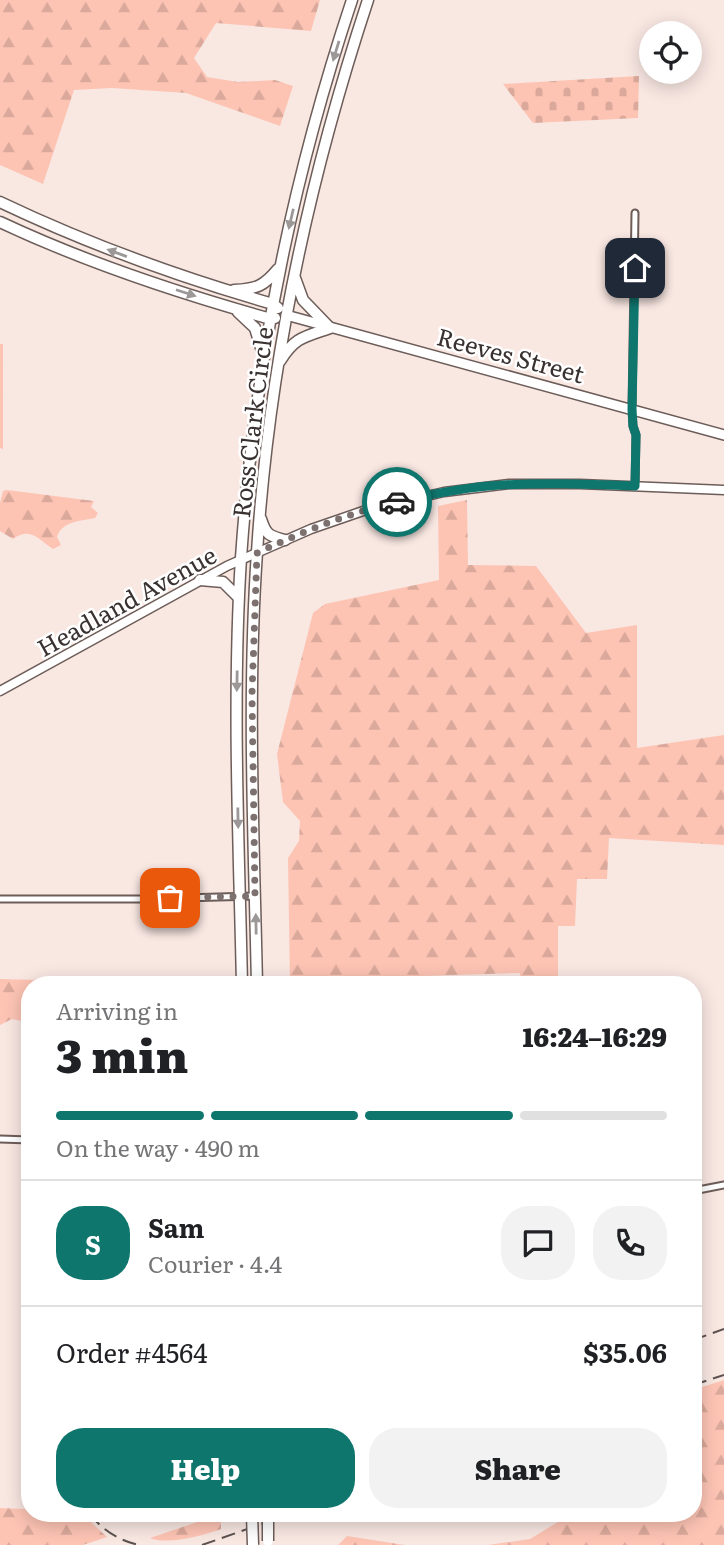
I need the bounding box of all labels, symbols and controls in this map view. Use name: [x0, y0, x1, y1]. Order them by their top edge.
map controls: [639, 21, 702, 84]
button: locate: [639, 21, 702, 84]
one-way arrow: [330, 41, 340, 62]
one-way arrow: [285, 208, 296, 230]
pin: [605, 238, 665, 298]
one-way arrow: [107, 247, 128, 258]
icon: home: [616, 249, 654, 287]
one-way arrow: [175, 289, 196, 299]
street label: Reeves Street: [433, 318, 589, 391]
street label: Ross Clark Circle: [222, 324, 280, 520]
courier: [362, 467, 432, 537]
icon: car: [378, 483, 416, 521]
street label: Headland Avenue: [30, 536, 222, 664]
one-way arrow: [231, 671, 243, 693]
one-way arrow: [233, 807, 244, 829]
pin: [140, 868, 200, 928]
icon: bag: [151, 879, 189, 917]
one-way arrow: [250, 912, 262, 934]
text: Arriving in: [56, 993, 178, 1027]
text: 16:24–16:29: [522, 1016, 667, 1055]
text: 3 min: [56, 1019, 188, 1087]
text: On the way · 490 m: [56, 1130, 260, 1164]
button: chat: [501, 1206, 575, 1280]
button: phone: [593, 1206, 667, 1280]
text: Sam: [148, 1207, 204, 1246]
text: S: [85, 1224, 101, 1263]
text: Courier · 4.4: [148, 1246, 282, 1280]
text: Order #4564: [56, 1332, 208, 1371]
text: $35.06: [583, 1332, 667, 1371]
button: Help: [56, 1428, 355, 1508]
button: Share: [369, 1428, 667, 1508]

